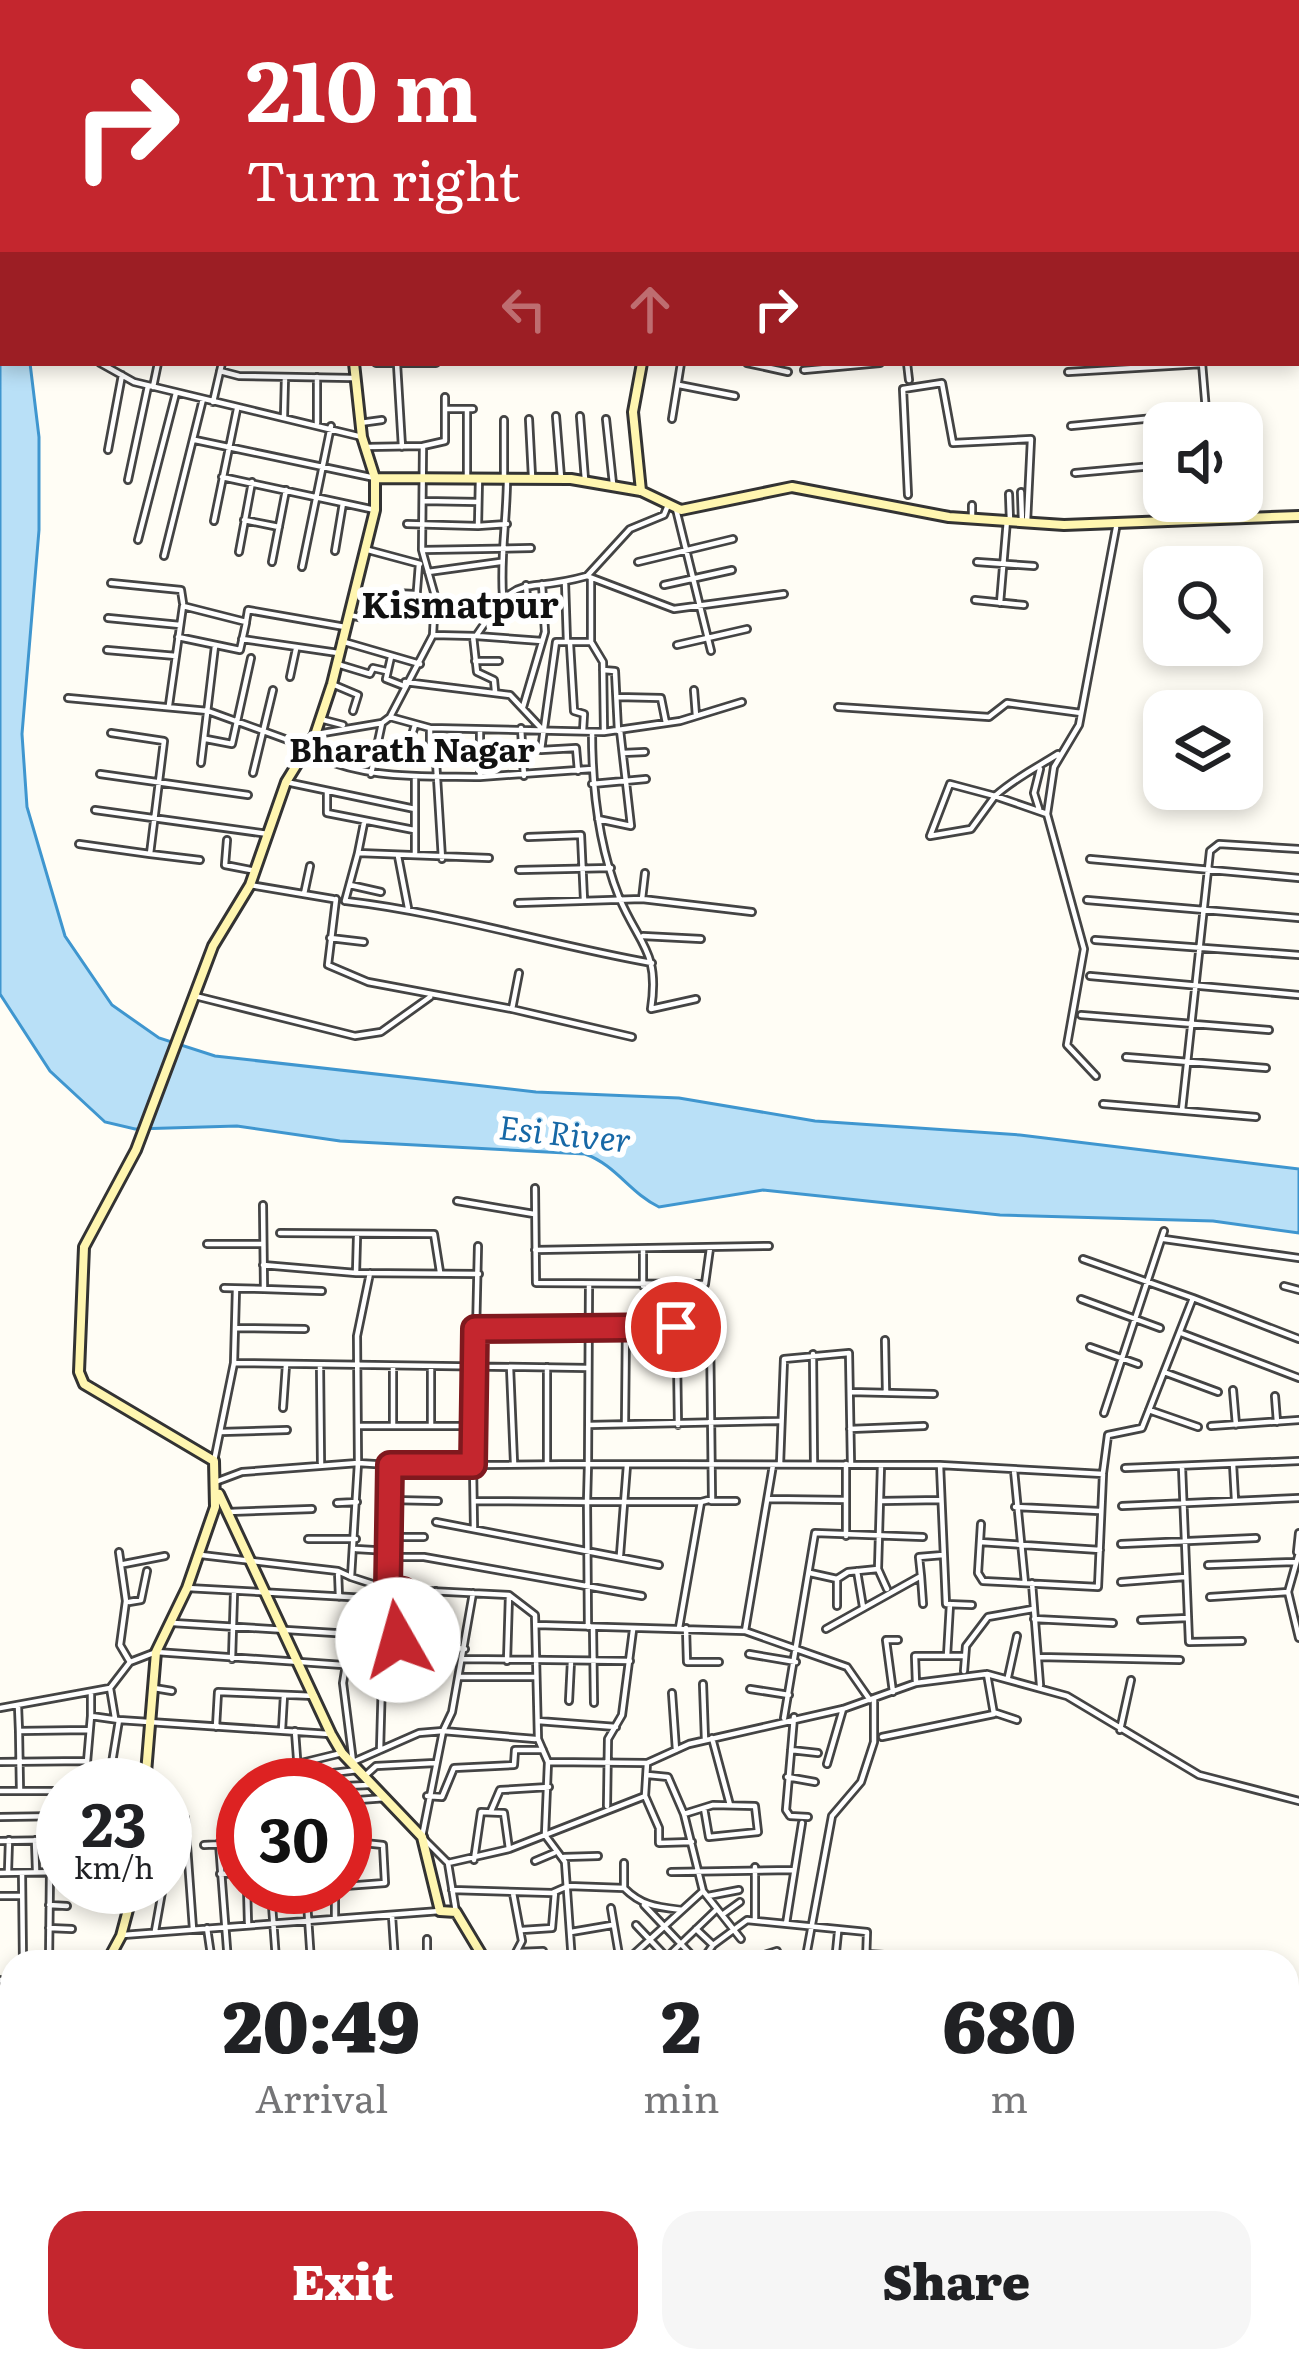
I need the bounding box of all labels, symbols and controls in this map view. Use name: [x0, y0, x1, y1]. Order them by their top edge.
text: 210 m: [246, 23, 478, 148]
icon: right: [48, 48, 204, 204]
text: Turn right: [246, 137, 520, 218]
icon: left: [491, 276, 557, 342]
icon: ahead: [617, 276, 683, 342]
icon: right: [743, 276, 809, 342]
map controls: [1143, 402, 1263, 810]
button: sound: [1143, 402, 1263, 522]
button: search: [1143, 546, 1263, 666]
district label: Kismatpur: [361, 576, 559, 629]
button: layers: [1143, 690, 1263, 810]
district label: Bharath Nagar: [289, 723, 535, 772]
water label: Esi River: [497, 1100, 634, 1163]
pin: [625, 1276, 727, 1378]
icon: arrive: [643, 1294, 709, 1360]
position arrow: [335, 1577, 461, 1703]
speed limit sign: 30: [216, 1758, 372, 1914]
text: 23: [81, 1776, 147, 1865]
text: km/h: [74, 1844, 154, 1888]
text: 20:49: [223, 1968, 420, 2075]
text: 2: [661, 1968, 701, 2075]
text: 680: [942, 1968, 1076, 2075]
text: Arrival: [255, 2067, 388, 2125]
text: min: [643, 2067, 720, 2125]
text: m: [990, 2067, 1028, 2125]
button: Exit: [48, 2211, 638, 2349]
button: Share: [662, 2211, 1251, 2349]

